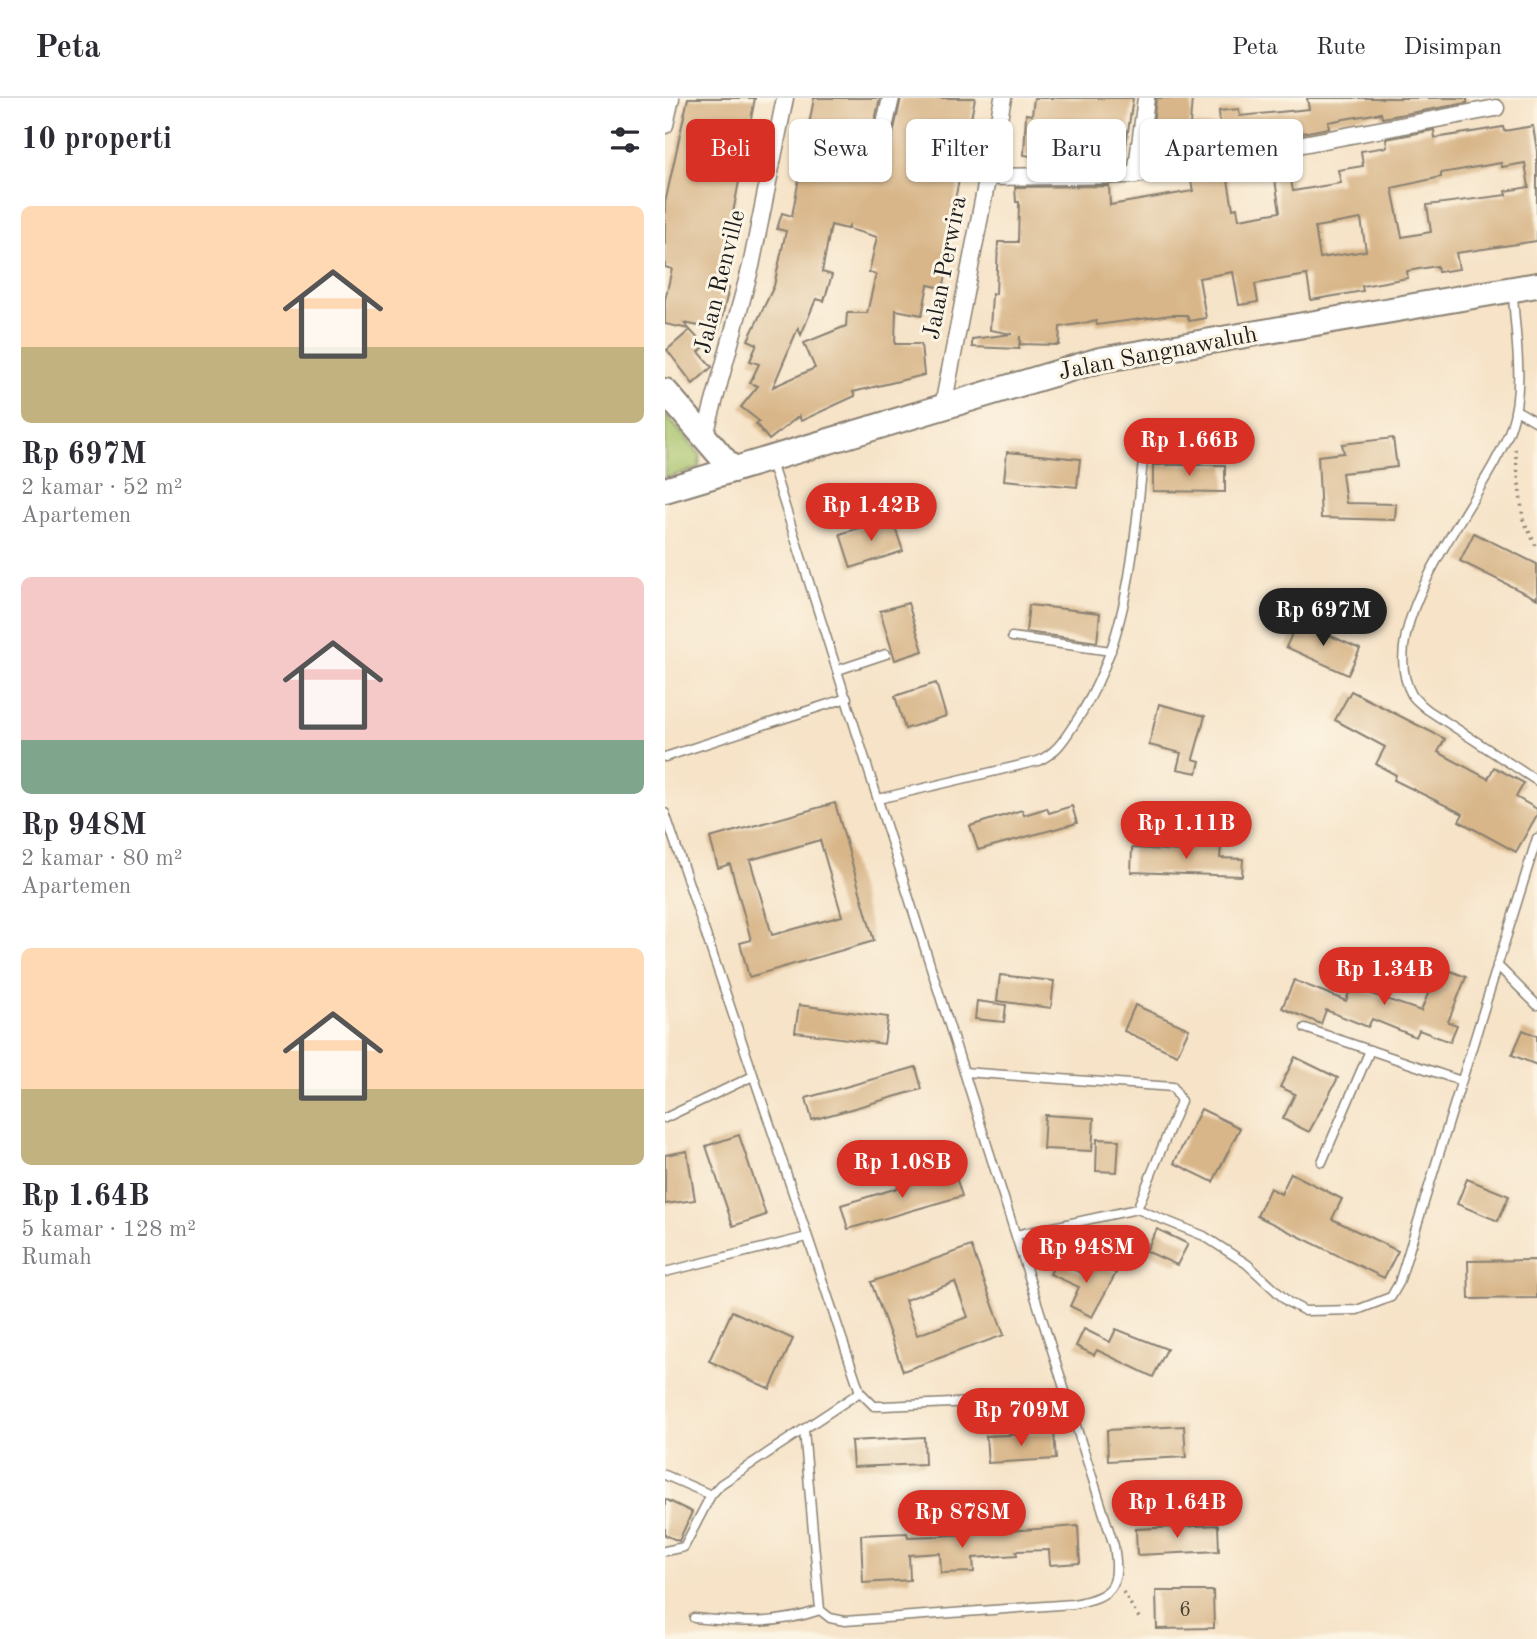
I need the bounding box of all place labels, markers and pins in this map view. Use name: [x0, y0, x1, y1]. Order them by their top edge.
pin: Rp 1.66B: [1117, 418, 1261, 478]
pin: Rp 1.42B: [799, 484, 943, 543]
pin: Rp 697M: [1258, 588, 1388, 648]
pin: Rp 1.11B: [1114, 802, 1258, 861]
pin: Rp 1.34B: [1312, 948, 1456, 1007]
pin: Rp 1.08B: [830, 1140, 974, 1200]
pin: Rp 948M: [1021, 1226, 1151, 1285]
pin: Rp 709M: [956, 1388, 1086, 1448]
pin: Rp 1.64B: [1105, 1480, 1249, 1540]
pin: Rp 878M: [897, 1490, 1027, 1550]

